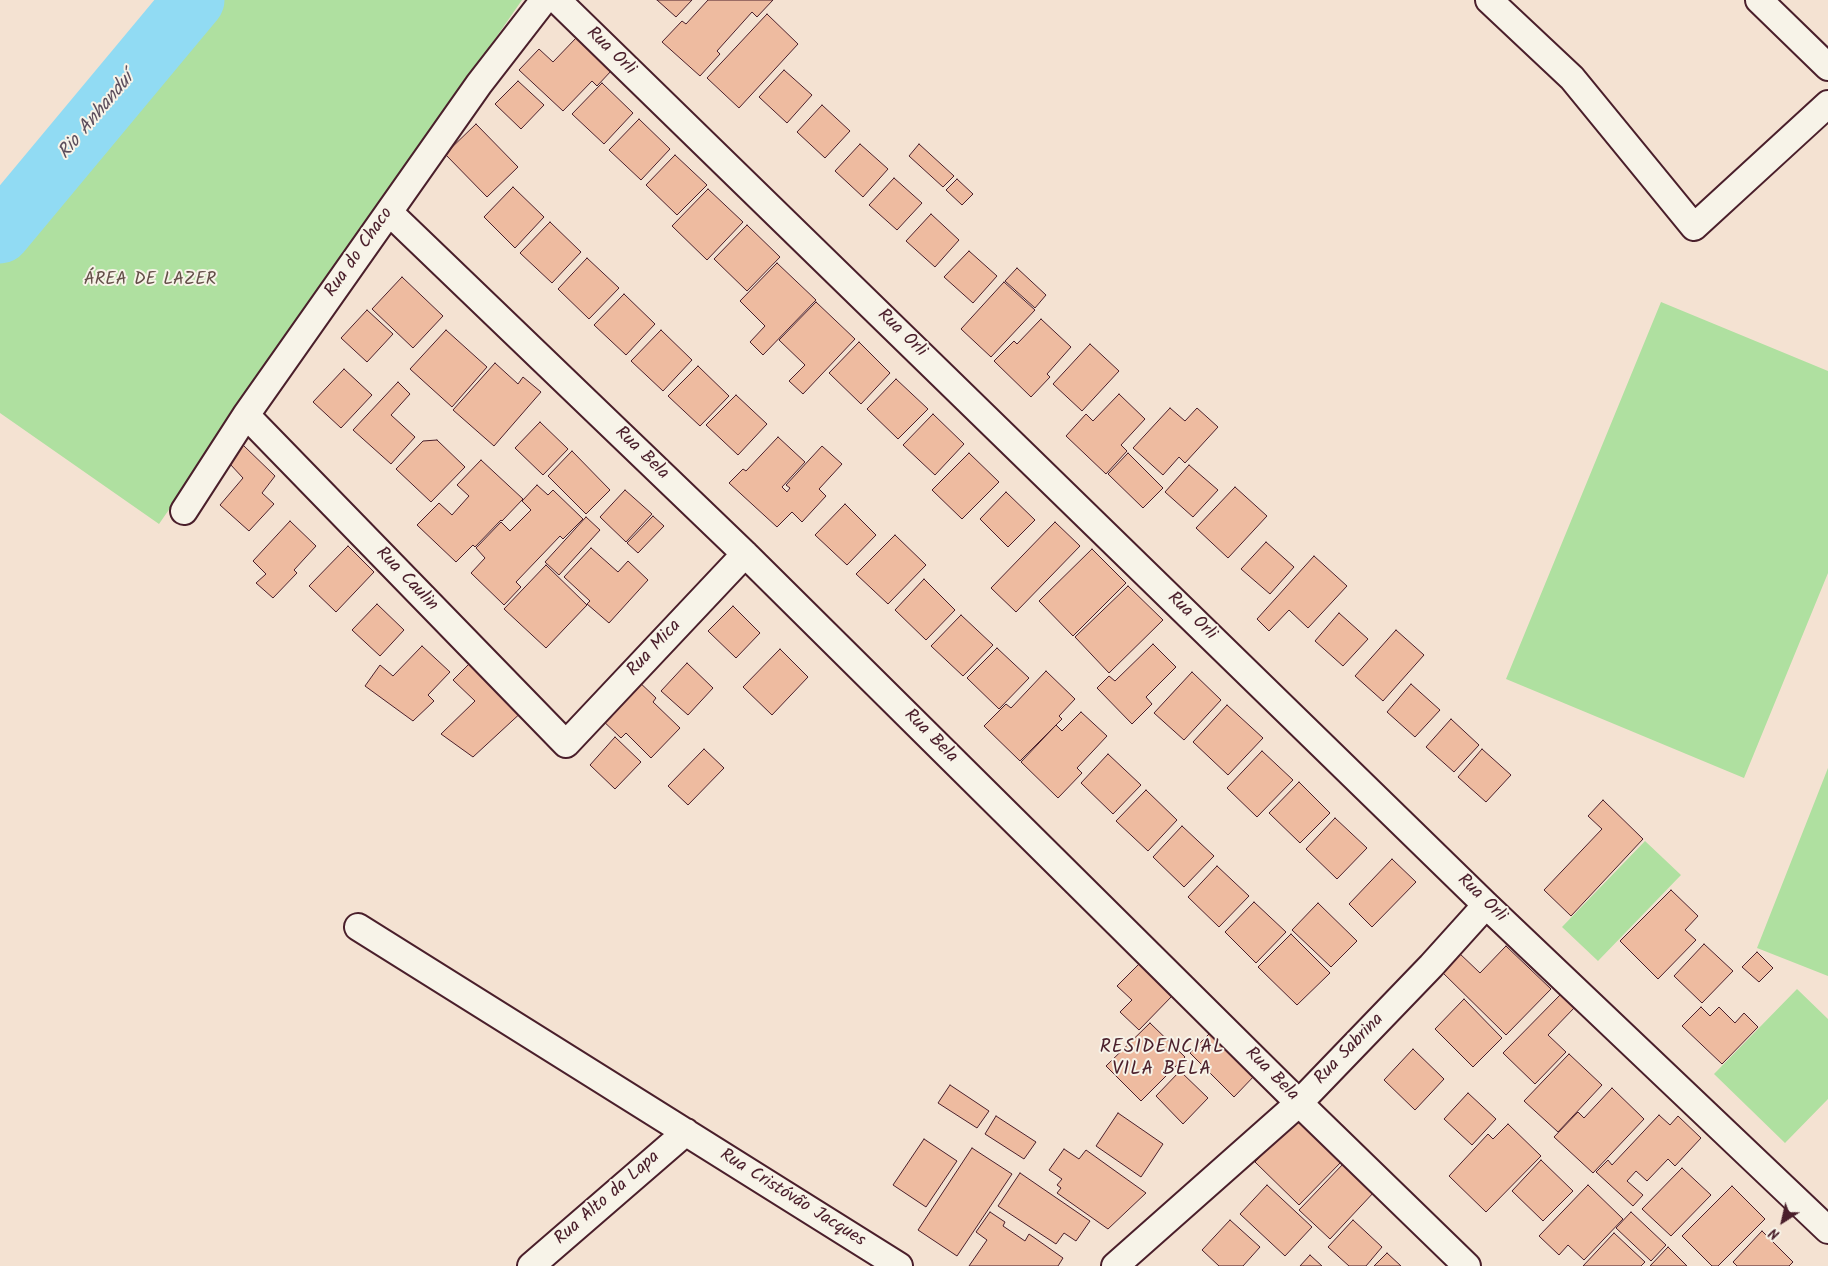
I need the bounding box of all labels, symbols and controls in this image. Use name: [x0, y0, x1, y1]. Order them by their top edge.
street label: Rua Orli: [581, 23, 639, 81]
water label: Rio Anhanduí: [54, 69, 140, 165]
street label: Rua do Chaco: [321, 204, 399, 302]
park label: ÁREA DE LAZER: [84, 270, 216, 292]
street label: Rua Orli: [872, 305, 930, 363]
street label: Rua Bela: [609, 423, 673, 485]
street label: Rua Caulin: [370, 543, 442, 617]
street label: Rua Orli: [1162, 588, 1220, 646]
street label: Rua Mica: [623, 616, 687, 682]
street label: Rua Bela: [899, 706, 961, 768]
street label: Rua Orli: [1452, 870, 1510, 928]
street label: Rua Sabrina: [1311, 1010, 1389, 1090]
district label: RESIDENCIAL VILA BELA: [1098, 1038, 1226, 1082]
street label: Rua Bela: [1240, 1044, 1302, 1106]
street label: Rua Cristóvão Jacques: [715, 1145, 869, 1253]
street label: Rua Alto da Lapa: [551, 1147, 665, 1251]
north arrow: [1758, 1196, 1808, 1246]
text: N: [1764, 1222, 1784, 1245]

